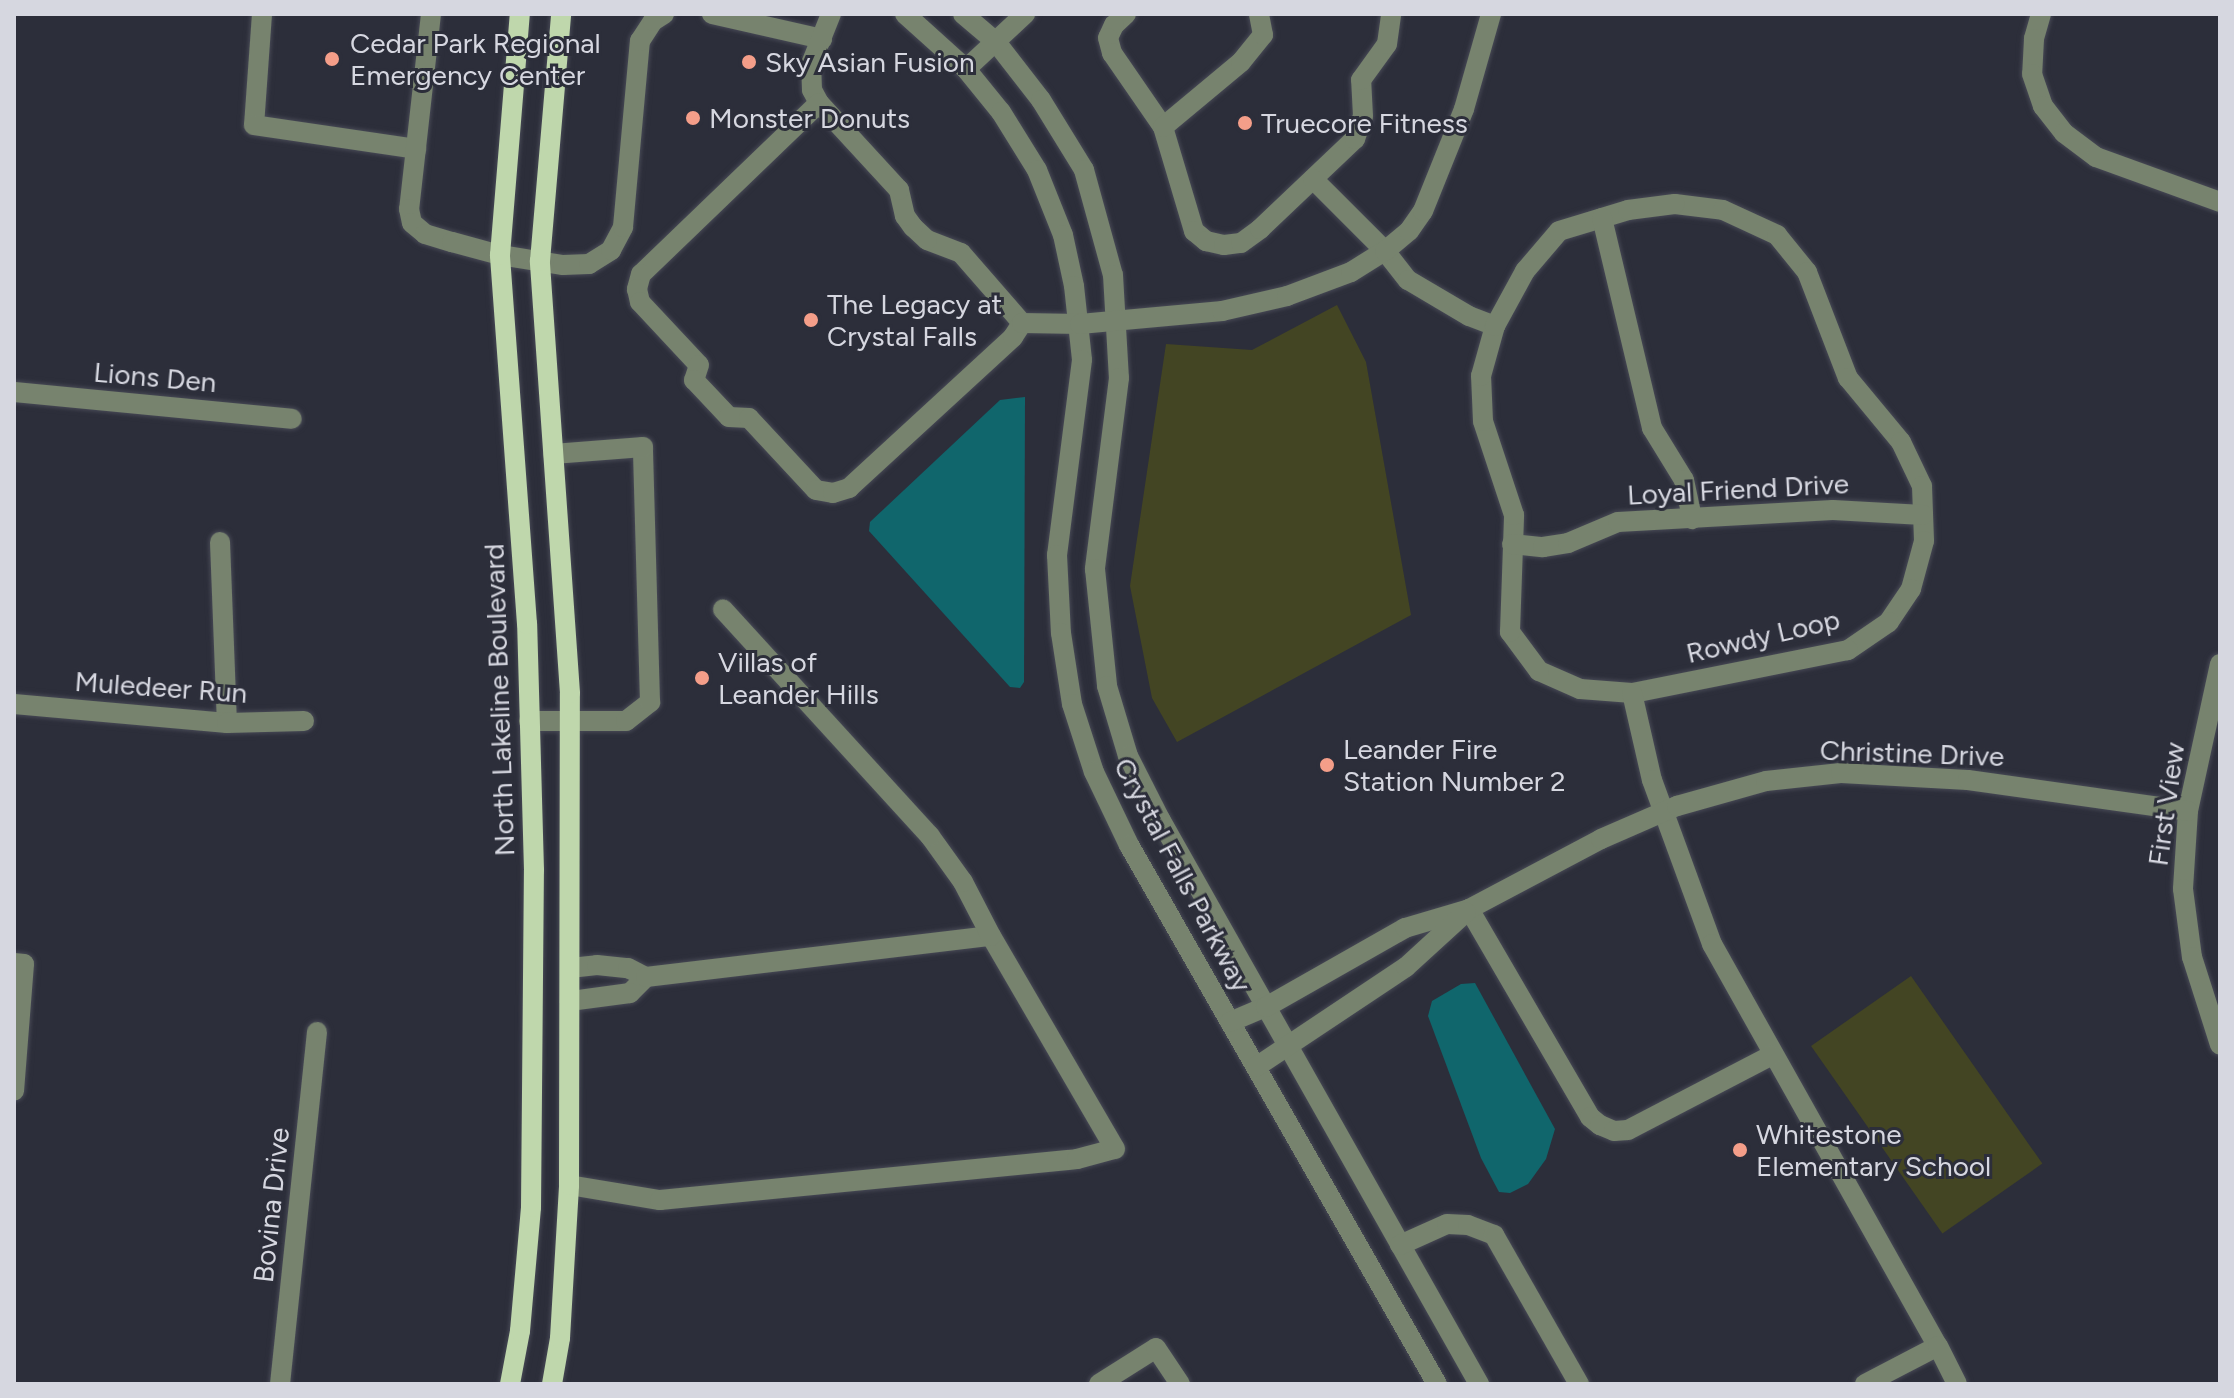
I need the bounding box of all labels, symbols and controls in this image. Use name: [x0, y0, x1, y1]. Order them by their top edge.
place label: Cedar Park Regional Emergency Center: [350, 26, 601, 92]
place label: Sky Asian Fusion: [765, 45, 975, 79]
marker: Cedar Park Regional Emergency Center: [321, 48, 343, 70]
marker: Sky Asian Fusion: [740, 53, 758, 71]
place label: Monster Donuts: [709, 101, 910, 135]
place label: Truecore Fitness: [1261, 106, 1468, 140]
marker: Monster Donuts: [684, 109, 702, 127]
marker: Truecore Fitness: [1236, 114, 1254, 132]
place label: The Legacy at Crystal Falls: [827, 287, 1002, 353]
marker: The Legacy at Crystal Falls: [802, 311, 820, 329]
street label: Lions Den: [92, 355, 218, 399]
street label: Loyal Friend Drive: [1626, 466, 1850, 512]
street label: North Lakeline Boulevard: [477, 543, 521, 857]
street label: Rowdy Loop: [1683, 602, 1843, 670]
place label: Villas of Leander Hills: [718, 645, 879, 711]
street label: Muledeer Run: [74, 664, 248, 710]
marker: Villas of Leander Hills: [693, 669, 711, 687]
place label: Leander Fire Station Number 2: [1343, 732, 1566, 798]
street label: Christine Drive: [1819, 733, 2005, 773]
street label: First View: [2141, 740, 2191, 868]
street label: Crystal Falls Parkway: [1107, 752, 1259, 998]
marker: Leander Fire Station Number 2: [1318, 756, 1336, 774]
place label: Whitestone Elementary School: [1756, 1117, 1991, 1183]
street label: Bovina Drive: [246, 1126, 296, 1284]
marker: Whitestone Elementary School: [1731, 1141, 1749, 1159]

